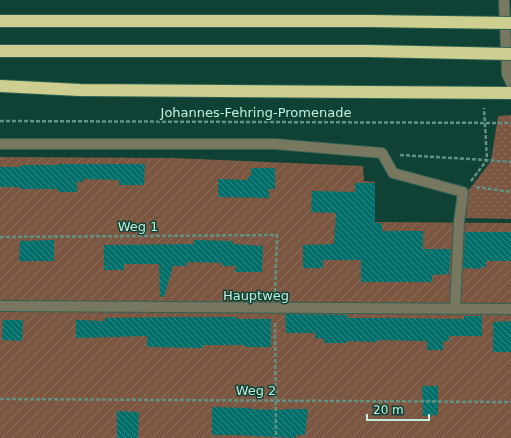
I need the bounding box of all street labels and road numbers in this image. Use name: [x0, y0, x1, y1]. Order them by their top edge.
street label: Johannes-Fehring-Promenade: [160, 105, 351, 120]
street label: Weg 1: [118, 219, 158, 234]
street label: Hauptweg: [223, 288, 289, 303]
street label: Weg 2: [236, 383, 276, 398]

